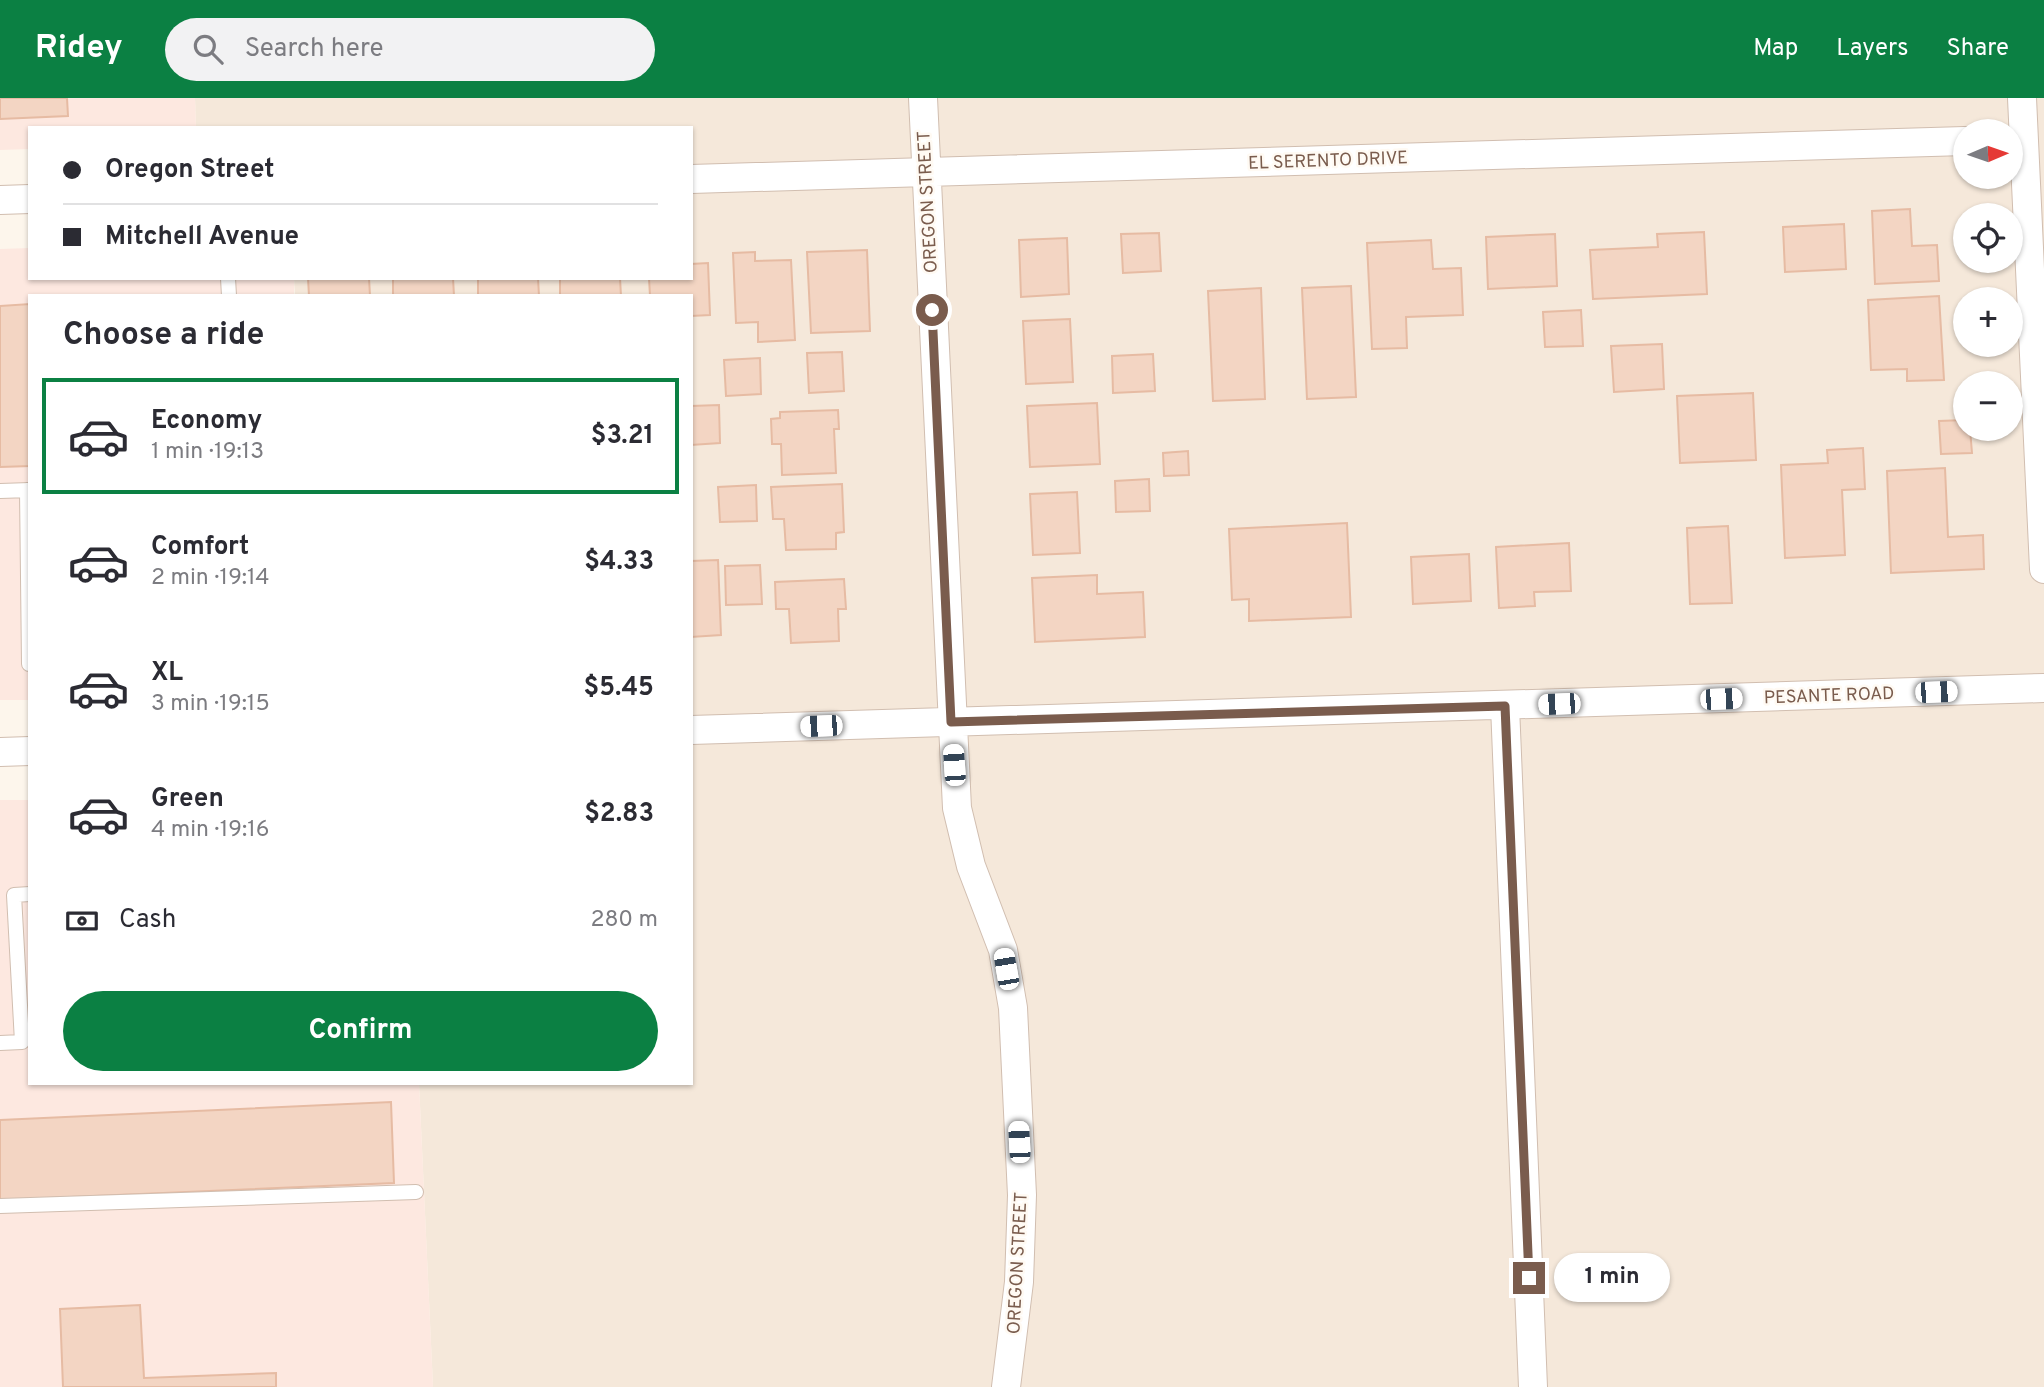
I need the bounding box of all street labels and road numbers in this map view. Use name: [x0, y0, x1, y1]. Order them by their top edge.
street label: OREGON STREET: [913, 130, 944, 274]
street label: EL SERENTO DRIVE: [1248, 147, 1408, 176]
street label: PESANTE ROAD: [1763, 683, 1895, 710]
street label: OREGON STREET: [1003, 1191, 1034, 1335]

